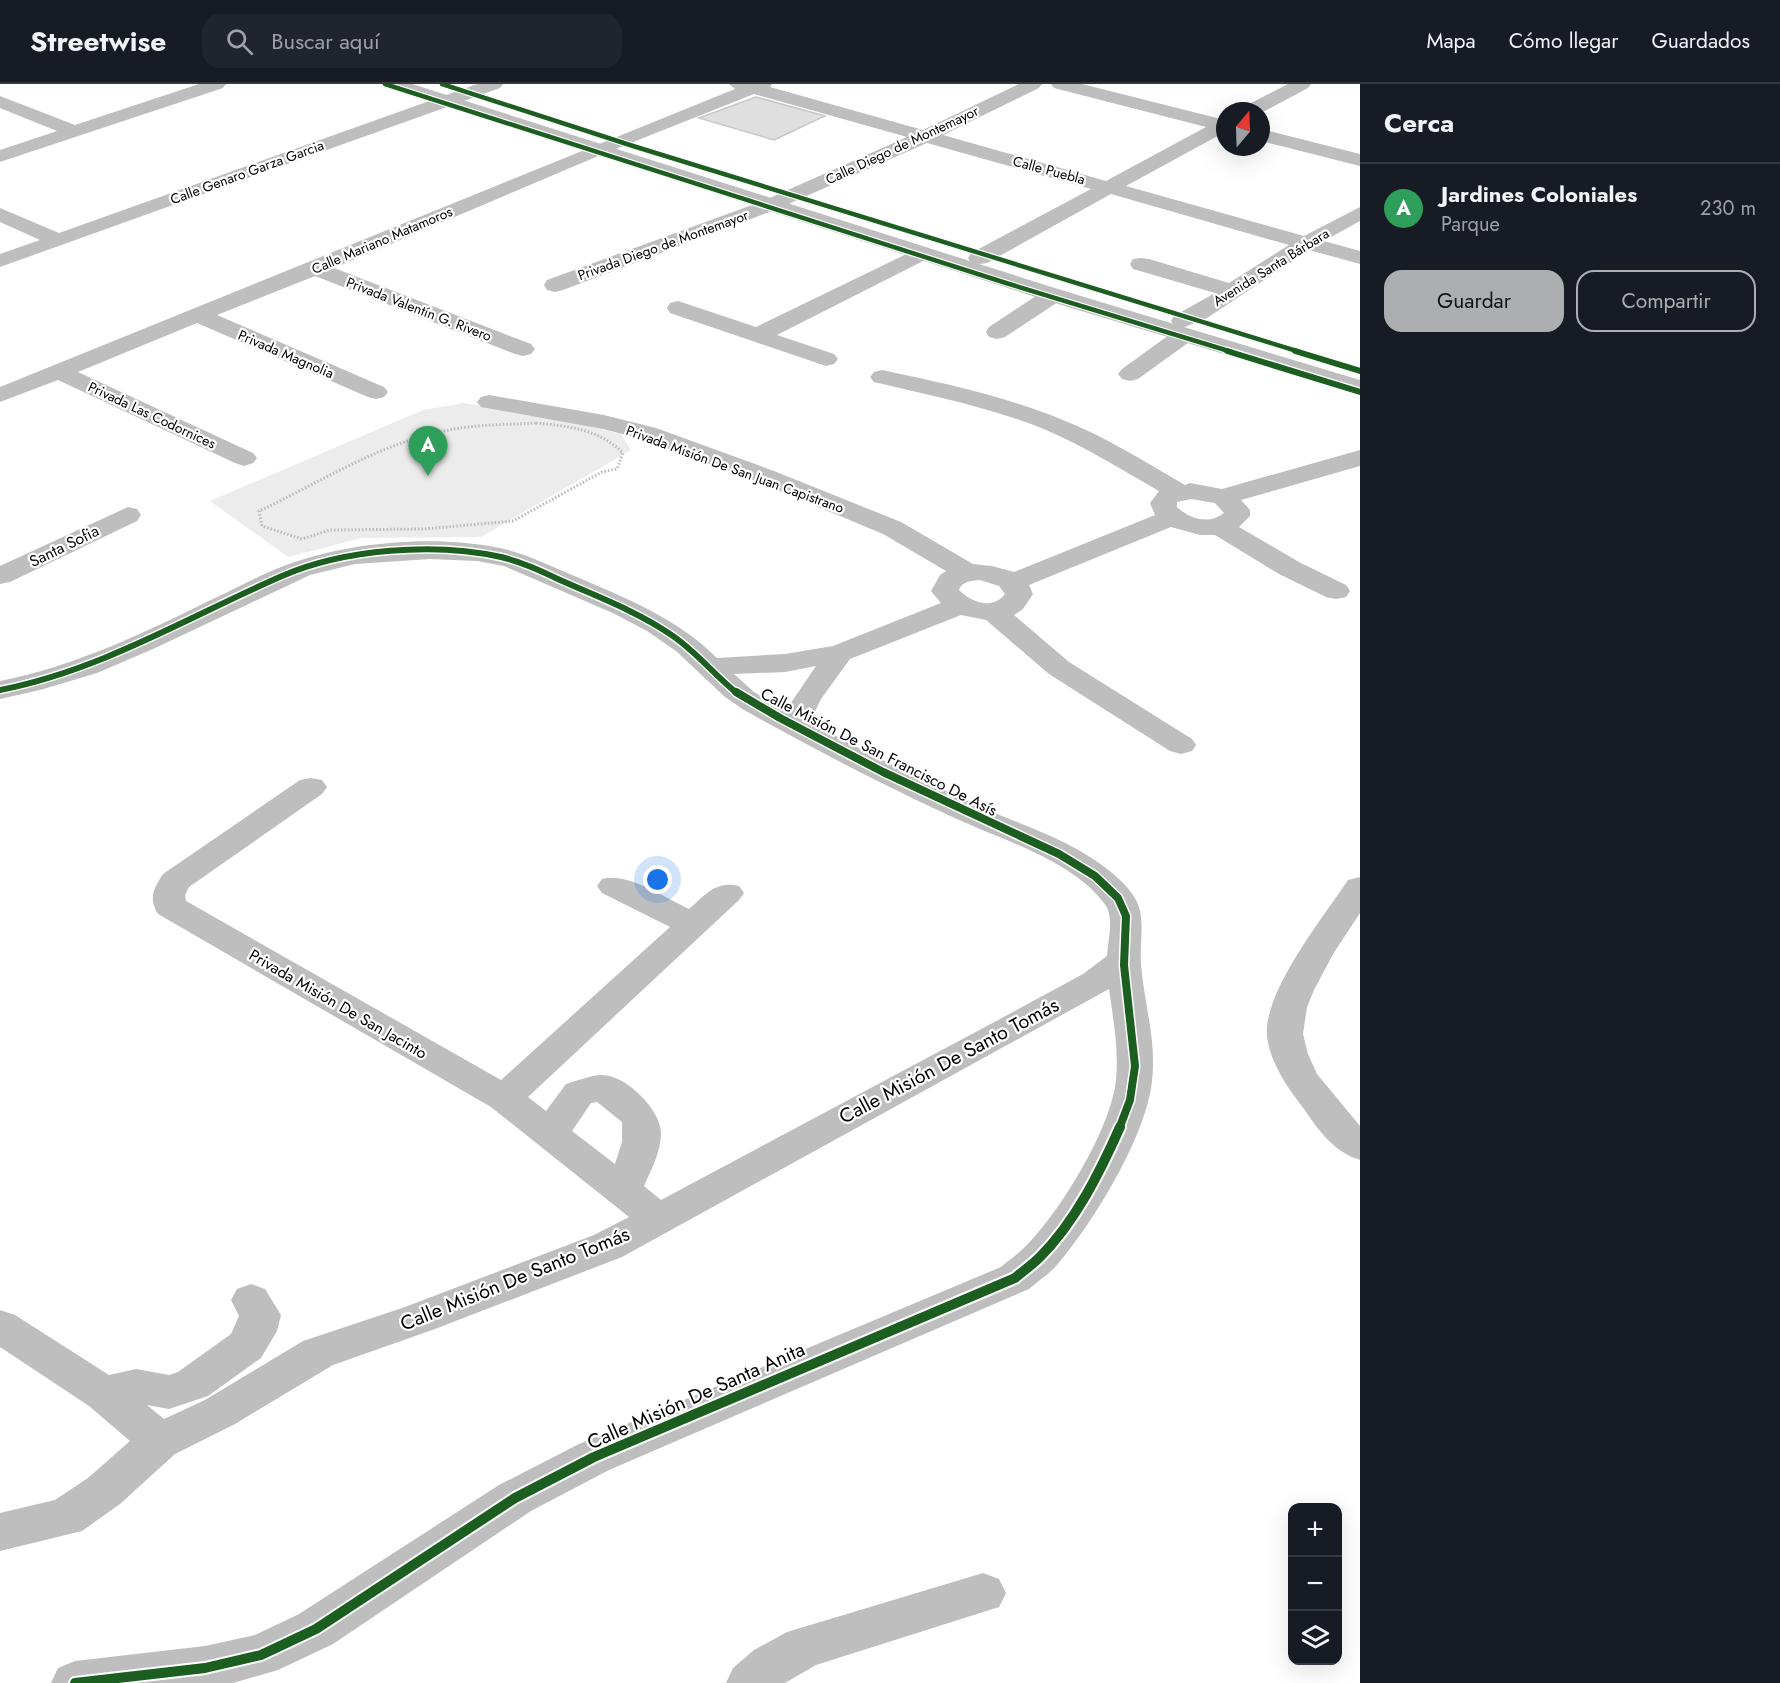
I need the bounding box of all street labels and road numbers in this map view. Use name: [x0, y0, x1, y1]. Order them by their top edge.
street label: Calle Diego de Montemayor: [822, 101, 982, 189]
street label: Calle Genaro Garza Garcia: [167, 135, 327, 209]
street label: Calle Puebla: [1011, 151, 1087, 189]
street label: Calle Mariano Matamoros: [308, 201, 456, 279]
street label: Privada Diego de Montemayor: [575, 205, 751, 285]
street label: Avenida Santa Bárbara: [1209, 223, 1333, 311]
street label: Privada Valentín G. Rivero: [343, 272, 495, 346]
street label: Privada Magnolia: [235, 325, 337, 383]
street label: Privada Las Codornices: [85, 377, 219, 454]
street label: Privada Misión De San Juan Capistrano: [623, 420, 847, 518]
street label: Santa Sofia: [25, 519, 103, 573]
street label: Calle Misión De San Francisco De Asís: [757, 682, 1001, 822]
street label: Privada Misión De San Jacinto: [245, 944, 431, 1065]
street label: Calle Misión De Santo Tomás: [834, 991, 1064, 1131]
street label: Calle Misión De Santo Tomás: [396, 1220, 634, 1338]
street label: Calle Misión De Santa Anita: [582, 1335, 810, 1457]

